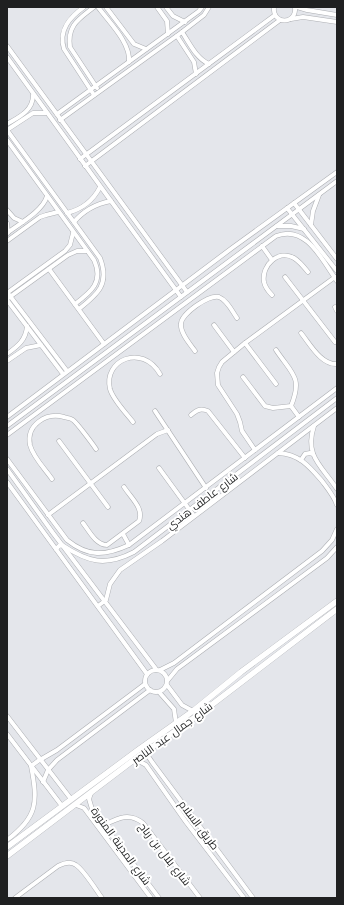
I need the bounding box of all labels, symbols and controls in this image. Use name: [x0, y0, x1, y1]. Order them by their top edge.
street label: شارع عاطف هندي: [164, 470, 242, 534]
street label: شارع جمال عبد الناصر: [129, 700, 216, 768]
street label: طريق السلام: [175, 798, 221, 853]
street label: شارع المدينة المنورة: [87, 805, 153, 888]
street label: شارع بلال بن رباح: [135, 820, 193, 889]

